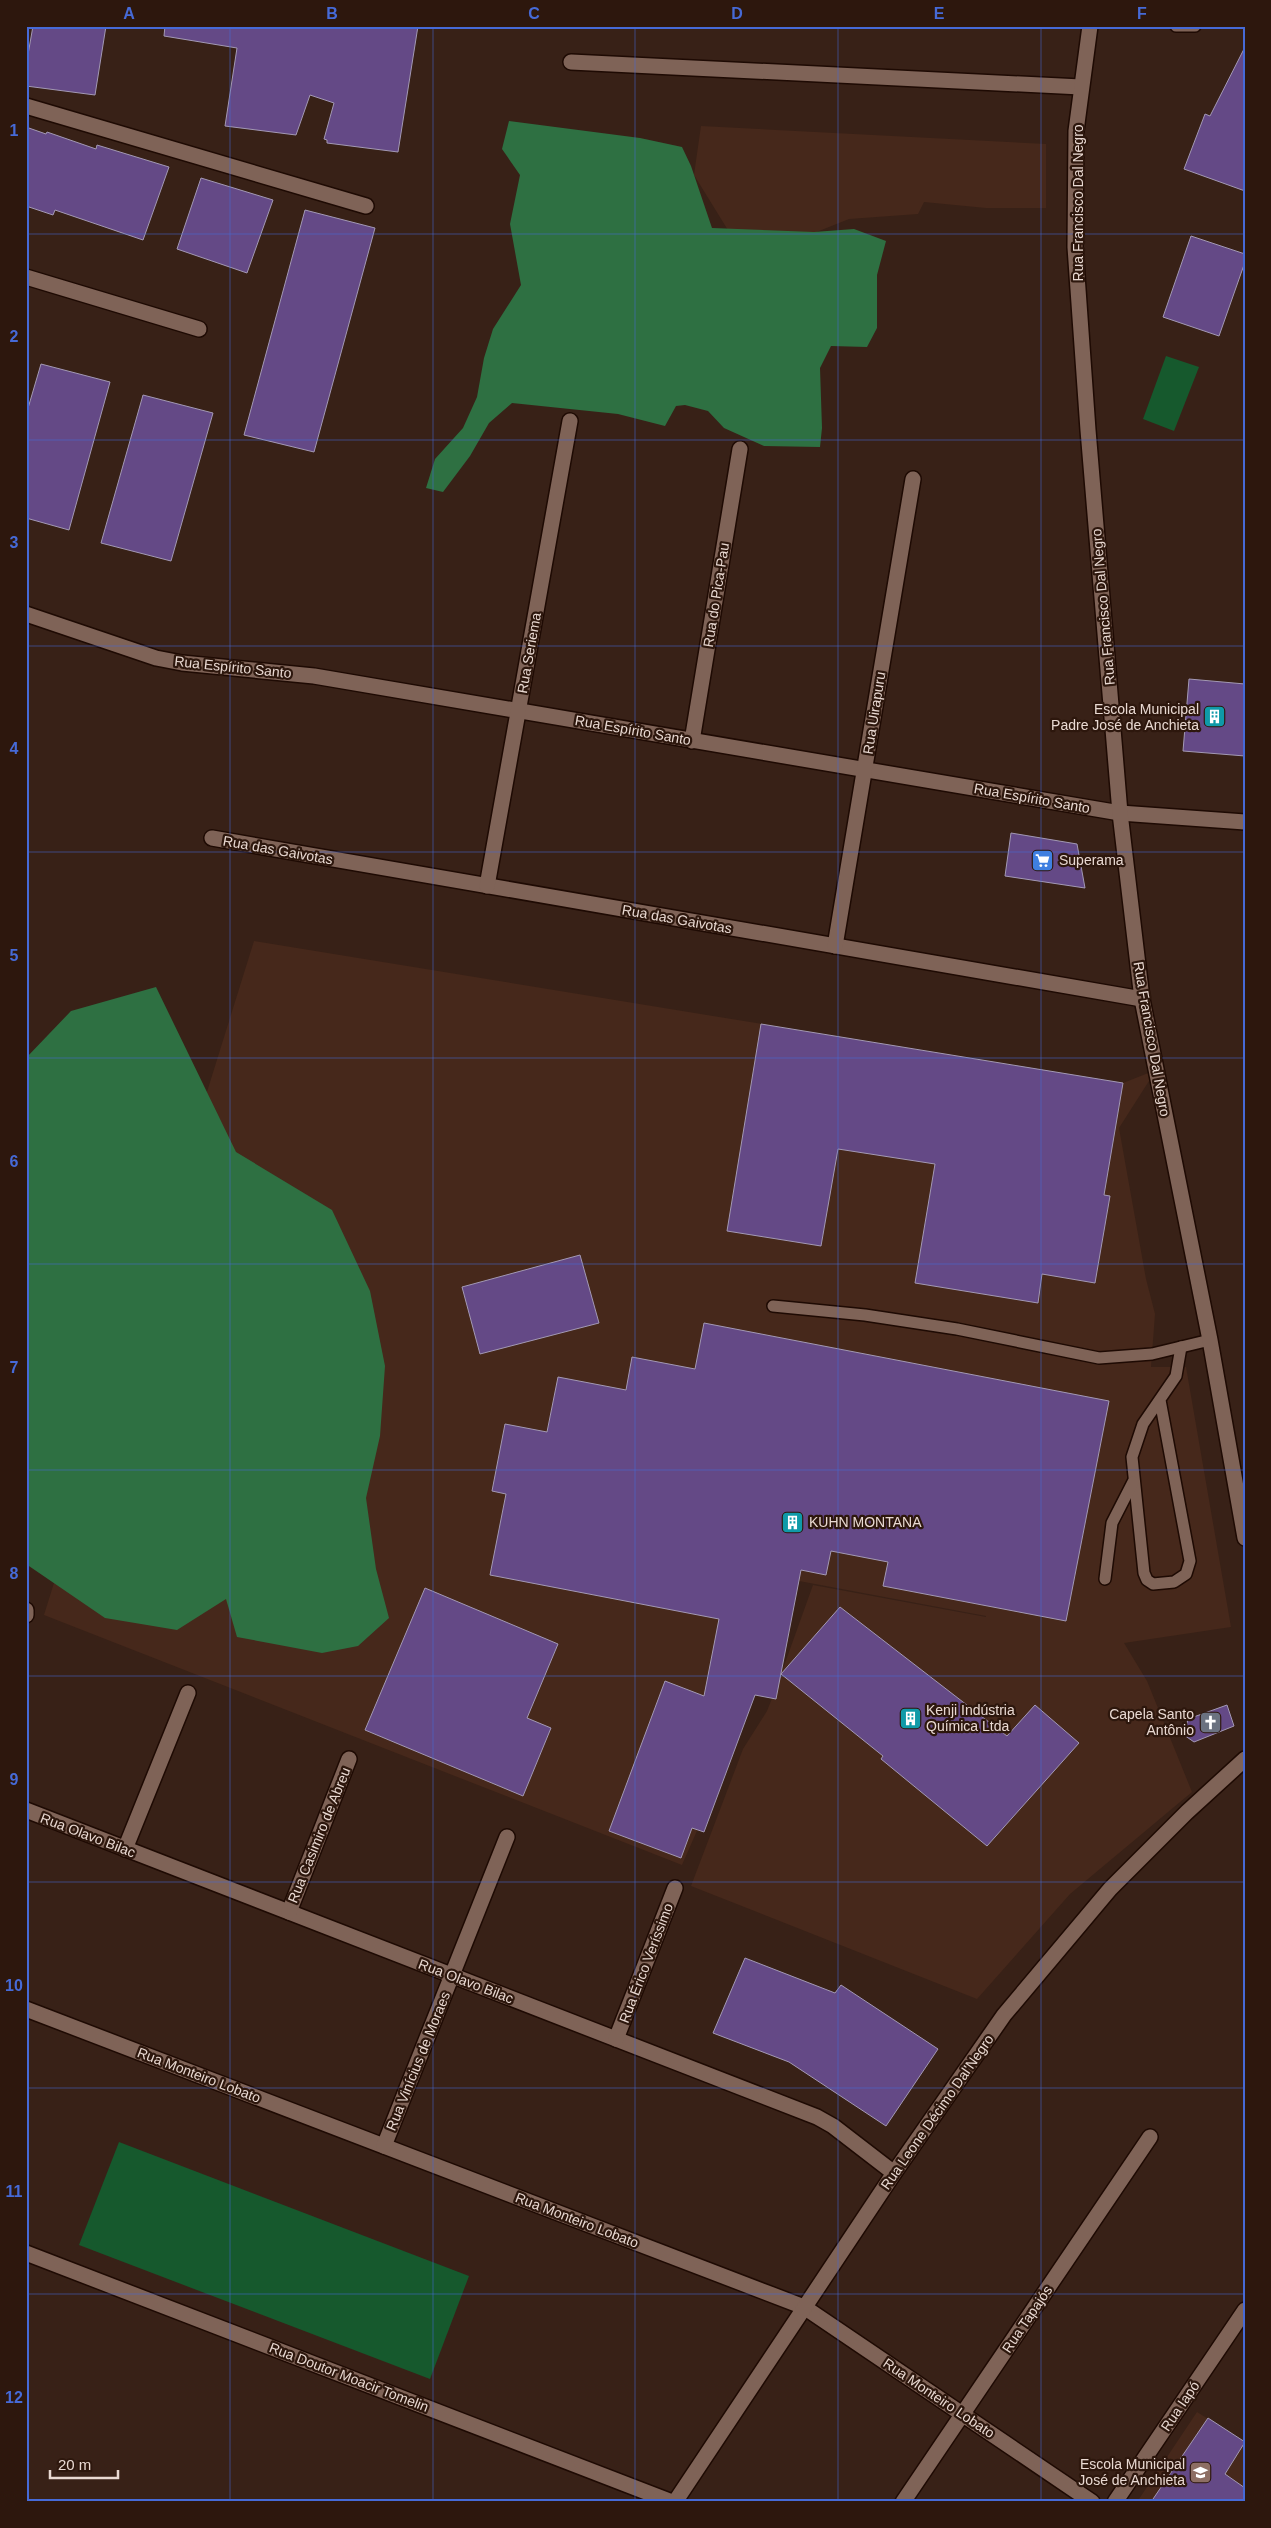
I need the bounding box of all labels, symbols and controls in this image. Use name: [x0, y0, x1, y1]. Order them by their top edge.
text: A: [123, 5, 135, 22]
text: B: [326, 5, 338, 22]
text: C: [528, 5, 540, 22]
text: D: [731, 5, 743, 22]
text: E: [934, 5, 945, 22]
text: F: [1137, 5, 1147, 22]
text: 1: [10, 122, 19, 139]
street label: Rua Francisco Dal Negro: [1070, 124, 1086, 282]
text: 2: [10, 328, 19, 345]
street label: Rua Francisco Dal Negro: [1088, 528, 1118, 686]
text: 3: [10, 534, 19, 551]
street label: Rua do Pica-Pau: [700, 541, 732, 649]
street label: Rua Seriema: [514, 611, 544, 695]
street label: Rua Espírito Santo: [174, 653, 292, 681]
street label: Rua Uirapuru: [860, 671, 888, 755]
place label: Escola Municipal Padre José de Anchieta: [1051, 701, 1199, 733]
building icon: Escola Municipal Padre José de Anchieta: [1203, 705, 1227, 729]
street label: Rua Espírito Santo: [574, 712, 692, 748]
text: 4: [10, 740, 19, 757]
street label: Rua Espírito Santo: [973, 780, 1091, 816]
street label: Rua das Gaivotas: [222, 832, 334, 868]
supermarket icon: Superama: [1031, 848, 1055, 872]
place label: Superama: [1059, 852, 1124, 868]
street label: Rua das Gaivotas: [621, 901, 733, 937]
text: 5: [10, 947, 19, 964]
street label: Rua Francisco Dal Negro: [1130, 960, 1174, 1118]
text: 6: [10, 1153, 19, 1170]
text: 7: [10, 1359, 19, 1376]
building icon: KUHN MONTANA: [781, 1510, 805, 1534]
place label: KUHN MONTANA: [809, 1514, 922, 1530]
text: 8: [10, 1565, 19, 1582]
place label: Kenji Indústria Química Ltda: [926, 1702, 1015, 1734]
building icon: Kenji Indústria Química Ltda: [898, 1706, 922, 1730]
place label: Capela Santo Antônio: [1109, 1706, 1194, 1738]
church icon: Capela Santo Antônio: [1198, 1710, 1222, 1734]
street label: Rua Casimiro de Abreu: [284, 1765, 354, 1905]
text: 9: [10, 1771, 19, 1788]
street label: Rua Olavo Bilac: [38, 1810, 138, 1860]
street label: Rua Érico Veríssimo: [616, 1901, 676, 2025]
street label: Rua Olavo Bilac: [416, 1956, 516, 2006]
text: 10: [5, 1977, 23, 1994]
street label: Rua Vinícius de Moraes: [383, 1989, 453, 2133]
street label: Rua Leone Décimo Dal'Negro: [877, 2031, 997, 2193]
street label: Rua Monteiro Lobato: [135, 2044, 263, 2106]
text: 11: [6, 2183, 23, 2200]
street label: Rua Monteiro Lobato: [513, 2189, 641, 2251]
street label: Rua Tapajós: [999, 2282, 1055, 2356]
street label: Rua Doutor Moacir Tomelin: [267, 2339, 431, 2415]
street label: Rua Monteiro Lobato: [880, 2355, 998, 2441]
street label: Rua Iapó: [1157, 2378, 1203, 2434]
text: 12: [5, 2389, 23, 2406]
scale bar: [50, 2448, 118, 2480]
text: 20 m: [58, 2456, 91, 2473]
place label: Escola Municipal José de Anchieta: [1078, 2456, 1185, 2488]
school or university icon: Escola Municipal José de Anchieta: [1189, 2460, 1213, 2484]

